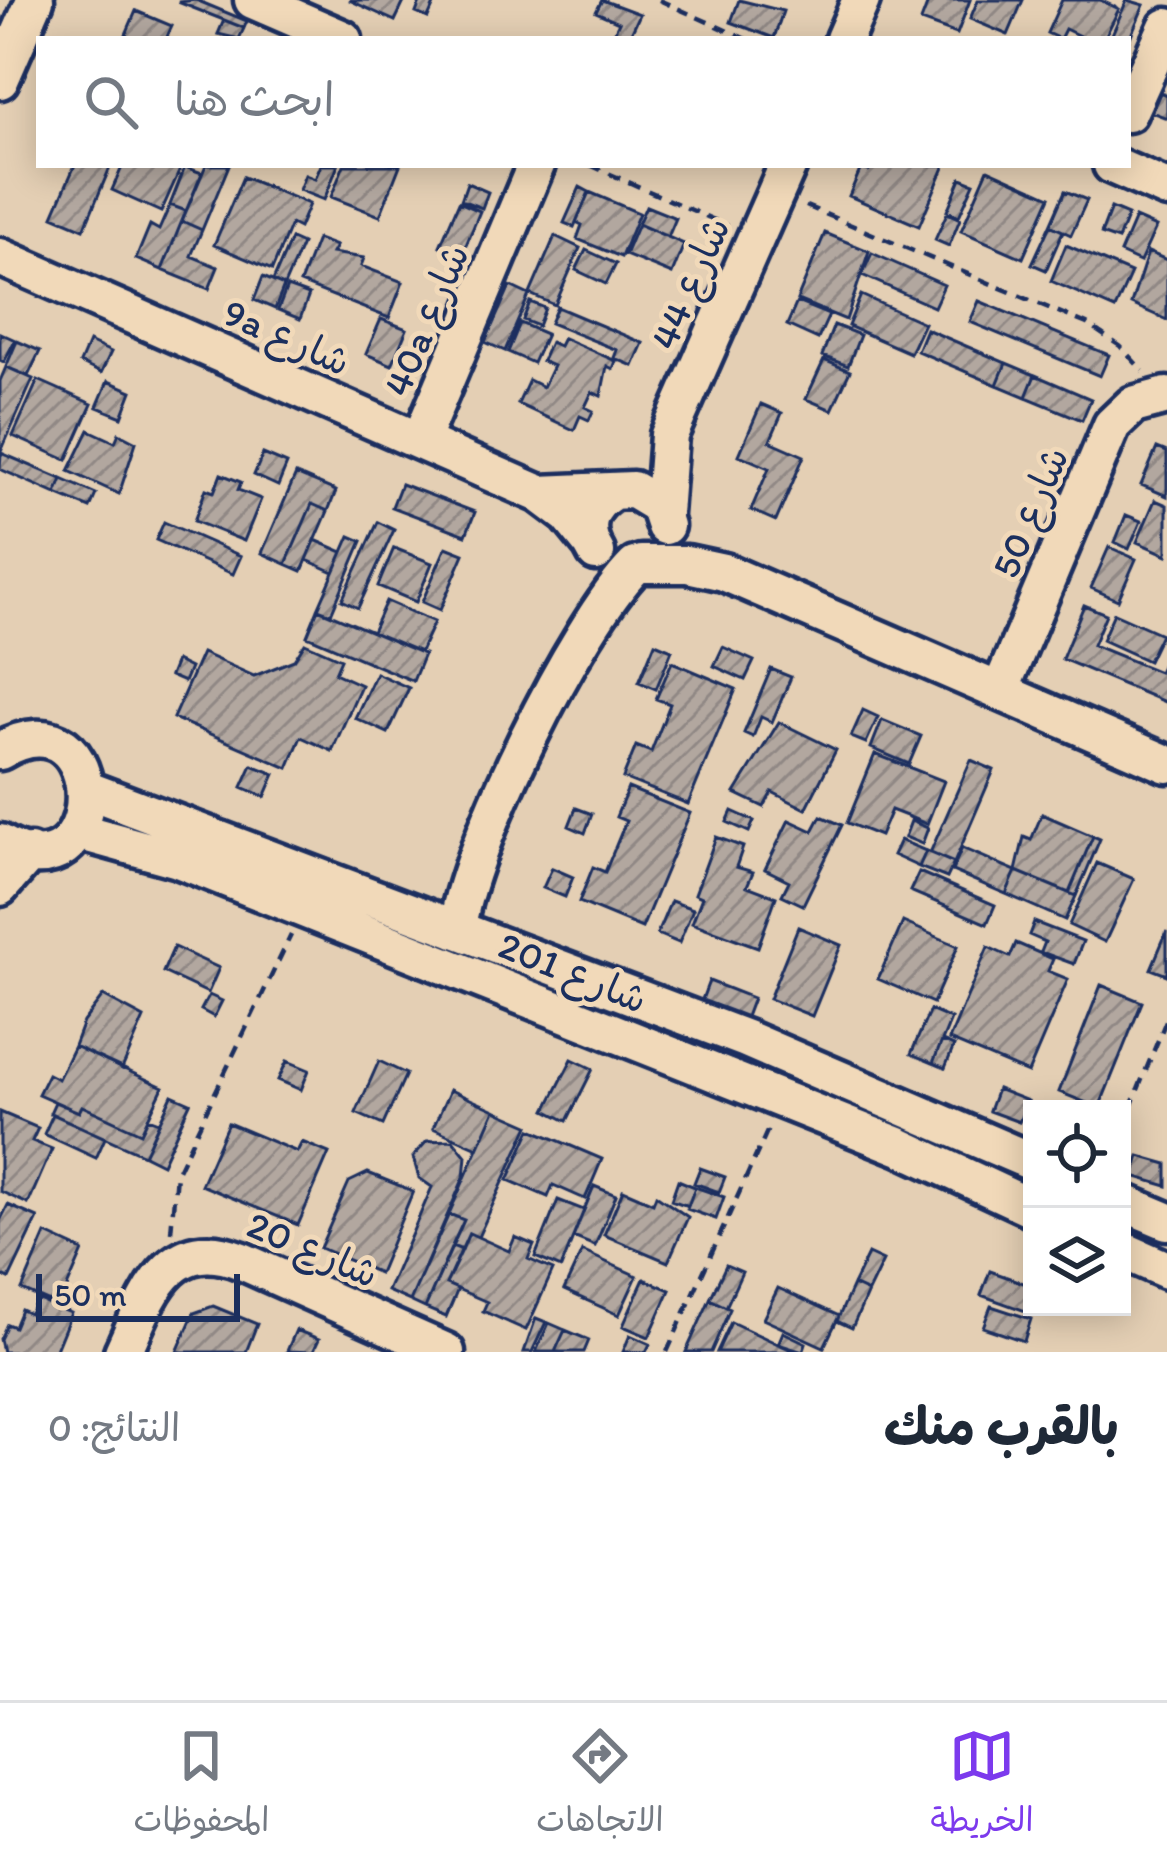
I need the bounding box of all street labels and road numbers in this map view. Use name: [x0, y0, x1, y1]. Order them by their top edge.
street label: شارع 44: [640, 209, 744, 358]
street label: 40a شارع: [373, 237, 483, 405]
street label: 9a شارع: [215, 288, 358, 389]
street label: شارع 50: [981, 439, 1082, 586]
street label: شارع 201: [490, 921, 654, 1027]
street label: شارع 20: [239, 1200, 386, 1301]

